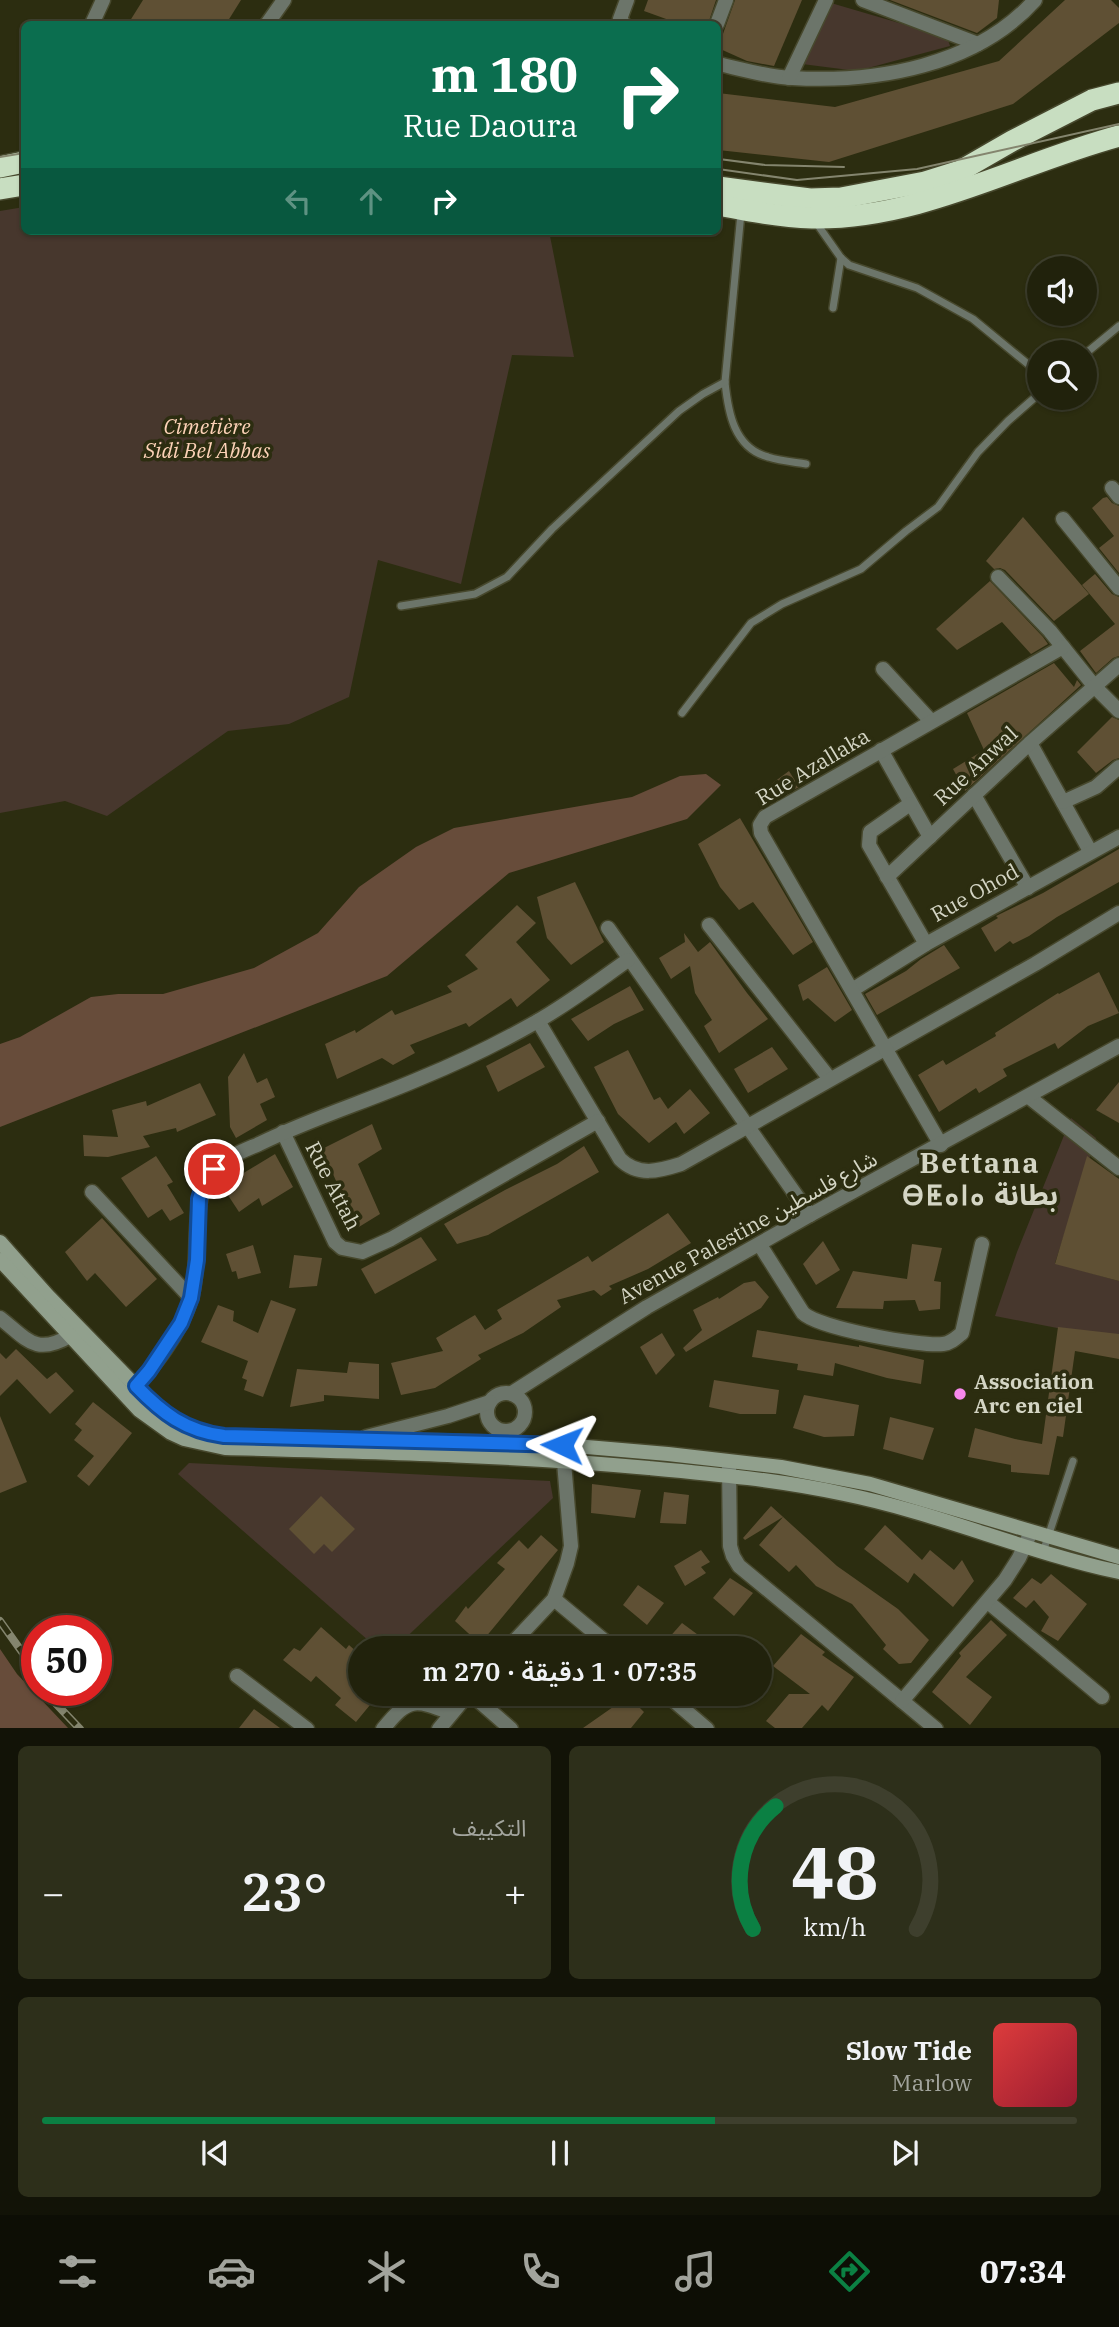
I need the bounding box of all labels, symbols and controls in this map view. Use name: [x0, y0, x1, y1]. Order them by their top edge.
text: 180 m: [431, 42, 578, 105]
icon: right: [602, 49, 693, 140]
text: Rue Daoura: [403, 104, 578, 146]
icon: left: [279, 182, 317, 220]
icon: ahead: [352, 182, 390, 220]
icon: right: [425, 182, 463, 220]
map controls: [1027, 256, 1097, 410]
button: sound: [1027, 256, 1097, 326]
button: search: [1027, 340, 1097, 410]
park label: Cimetière Sidi Bel Abbas: [143, 412, 271, 464]
street label: Rue Anwal: [927, 719, 1023, 811]
street label: Rue Azallaka: [751, 721, 874, 811]
street label: Rue Ohod: [926, 856, 1024, 928]
street label: Rue Attah: [300, 1136, 368, 1235]
pin: [184, 1139, 244, 1199]
street label: Avenue Palestine شارع فلسطين: [613, 1144, 883, 1312]
district label: Bettana ⴱⵟⴰⵏⴰ بطانة: [902, 1144, 1058, 1213]
icon: arrive: [195, 1150, 233, 1188]
place label: Association Arc en ciel: [974, 1367, 1094, 1419]
marker: Association Arc en ciel: [952, 1386, 968, 1402]
position arrow: [525, 1408, 599, 1482]
speed limit sign: 50: [21, 1615, 112, 1706]
text: 07:35 · 1 دقيقة · 270 m: [423, 1654, 697, 1688]
text: التكييف: [452, 1812, 527, 1842]
text: 48: [791, 1824, 878, 1919]
text: 23°: [241, 1858, 328, 1925]
text: −: [42, 1868, 65, 1917]
text: +: [504, 1868, 527, 1917]
text: km/h: [803, 1909, 866, 1942]
text: Slow Tide: [846, 2033, 972, 2067]
text: Marlow: [892, 2067, 972, 2097]
icon: previous: [196, 2134, 234, 2172]
icon: pause: [541, 2134, 579, 2172]
icon: next: [886, 2134, 924, 2172]
icon: filters: [53, 2247, 102, 2296]
icon: car: [207, 2247, 256, 2296]
icon: climate: [362, 2247, 411, 2296]
icon: phone: [516, 2247, 565, 2296]
icon: music: [671, 2247, 720, 2296]
icon: directions: [825, 2247, 874, 2296]
text: 07:34: [980, 2250, 1066, 2292]

